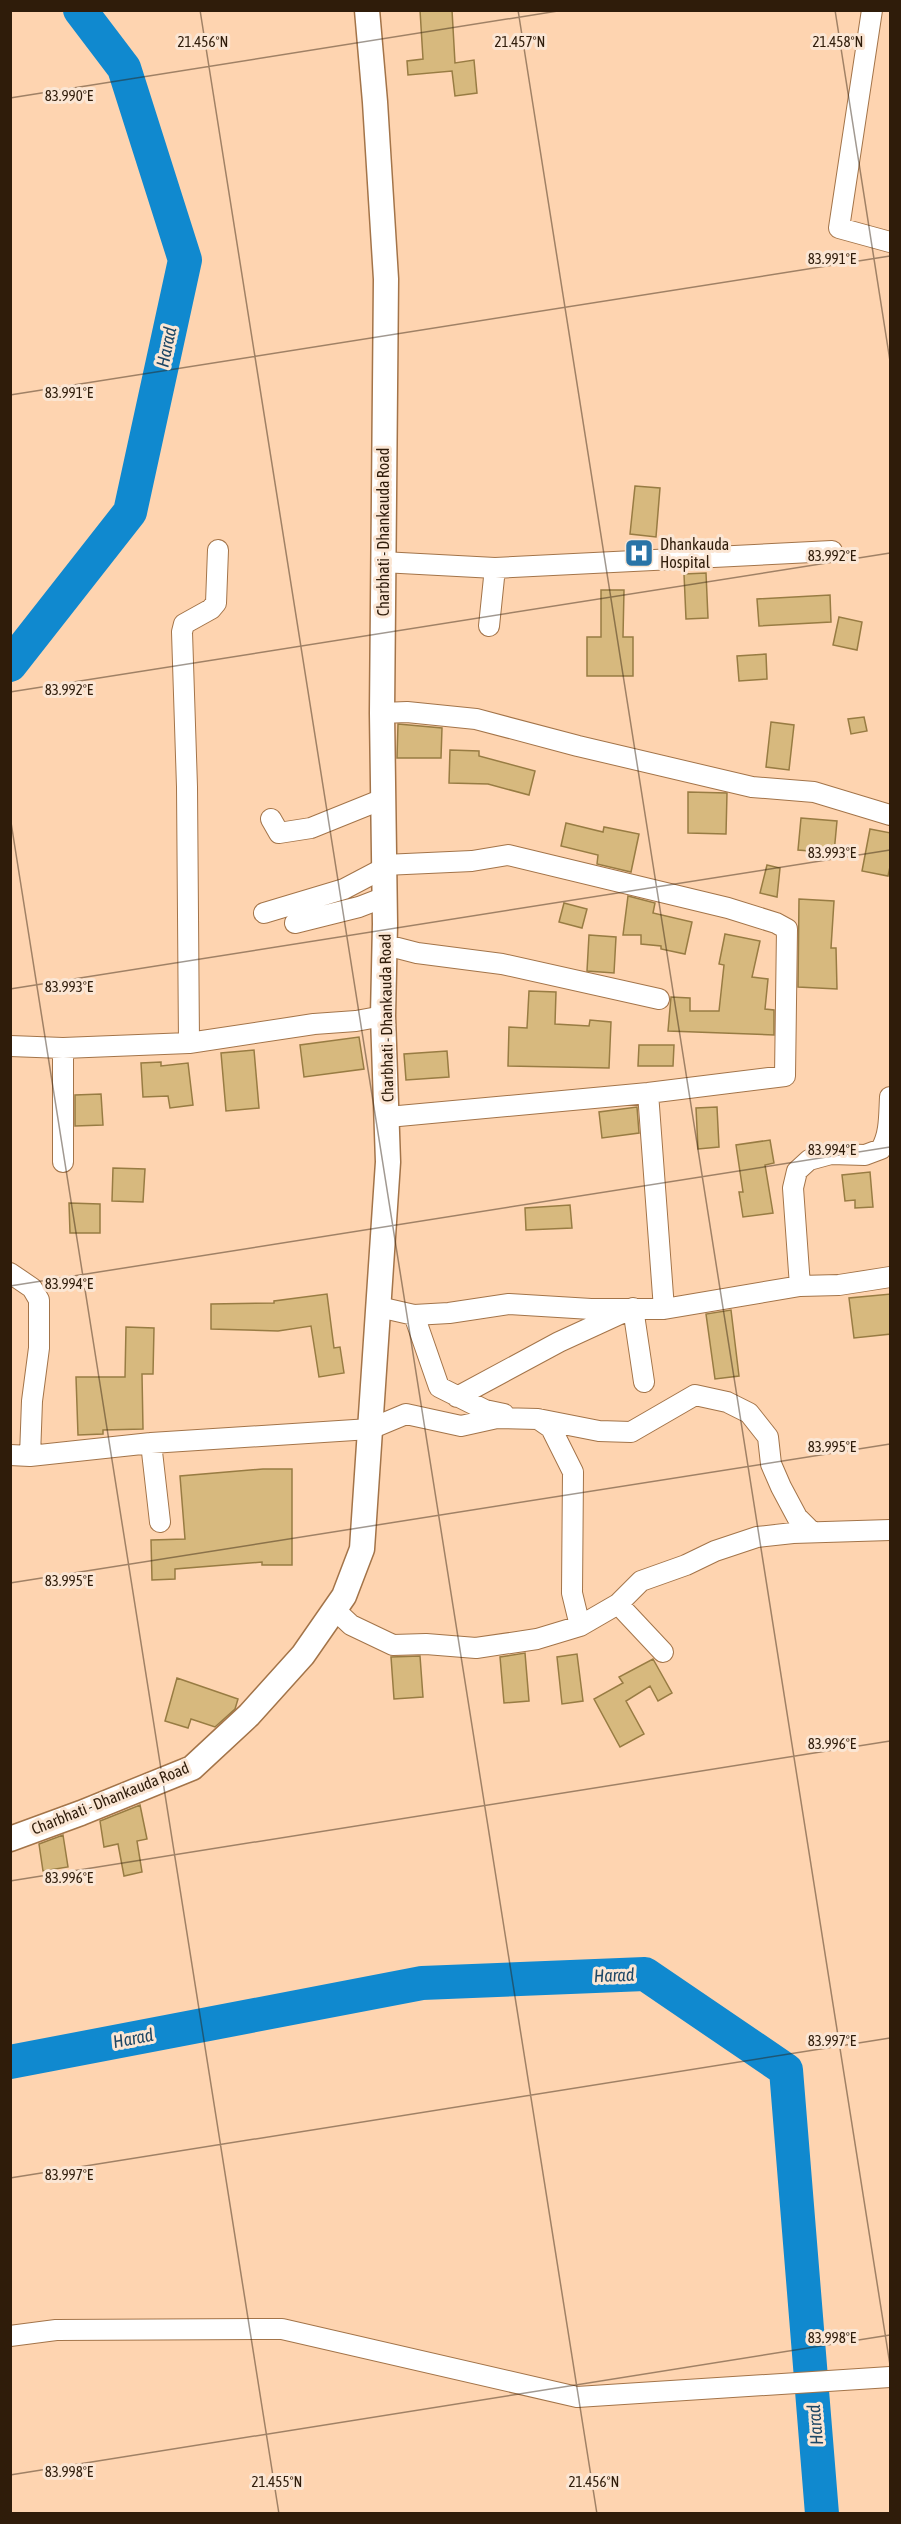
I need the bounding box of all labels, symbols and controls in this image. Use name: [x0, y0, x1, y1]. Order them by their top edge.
text: 21.456°N: [178, 33, 228, 50]
text: 21.457°N: [495, 33, 545, 50]
text: 21.458°N: [813, 33, 863, 50]
text: 83.990°E: [45, 87, 94, 104]
text: 83.991°E: [808, 250, 857, 267]
water label: Harad: [152, 325, 181, 369]
text: 83.991°E: [45, 384, 94, 401]
street label: Charbhati - Dhankauda Road: [374, 448, 392, 616]
place label: Dhankauda Hospital: [660, 535, 729, 572]
hospital icon: Dhankauda Hospital: [623, 537, 655, 569]
text: 83.992°E: [808, 547, 857, 564]
text: 83.992°E: [45, 681, 94, 698]
text: 83.993°E: [808, 844, 857, 861]
street label: Charbhati - Dhankauda Road: [376, 934, 396, 1102]
text: 83.993°E: [45, 978, 94, 995]
text: 83.994°E: [808, 1141, 857, 1158]
text: 83.994°E: [45, 1275, 94, 1292]
text: 83.995°E: [808, 1438, 857, 1455]
text: 83.995°E: [45, 1572, 94, 1589]
text: 83.996°E: [808, 1735, 857, 1752]
street label: Charbhati - Dhankauda Road: [29, 1758, 191, 1838]
text: 83.996°E: [45, 1869, 94, 1886]
water label: Harad: [593, 1964, 635, 1986]
water label: Harad: [111, 2024, 155, 2052]
text: 83.997°E: [808, 2032, 857, 2049]
text: 83.997°E: [45, 2166, 94, 2183]
text: 83.998°E: [808, 2329, 857, 2346]
water label: Harad: [803, 2403, 827, 2446]
text: 83.998°E: [45, 2463, 94, 2480]
text: 21.455°N: [252, 2473, 302, 2490]
text: 21.456°N: [569, 2473, 619, 2490]

